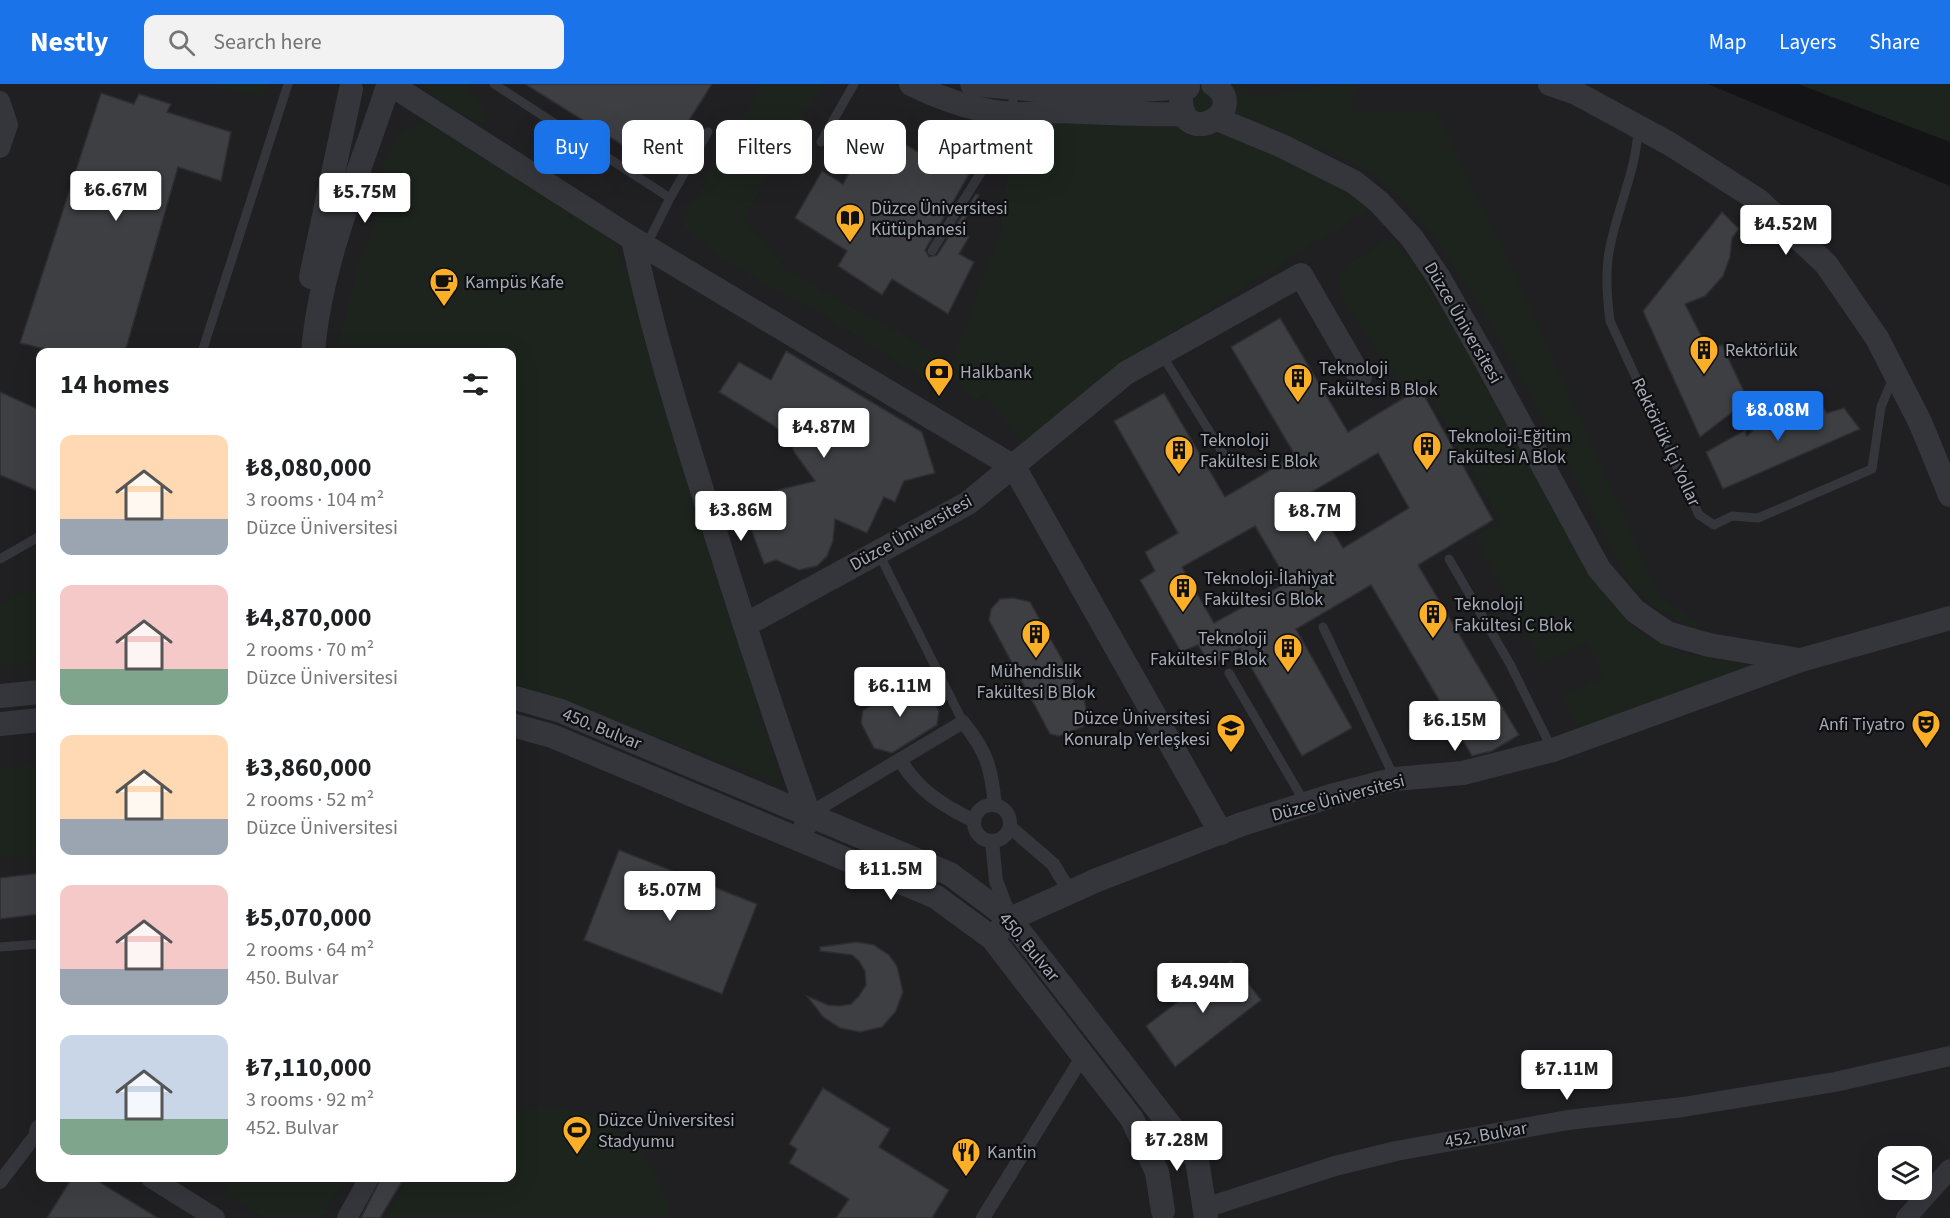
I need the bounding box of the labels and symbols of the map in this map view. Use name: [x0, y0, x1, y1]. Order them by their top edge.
pin: ₺6.67M: [67, 171, 165, 222]
pin: ₺5.75M: [316, 173, 414, 224]
place label: Düzce Üniversitesi Kütüphanesi: [871, 196, 1008, 242]
library icon: Düzce Üniversitesi Kütüphanesi: [834, 202, 866, 244]
pin: ₺4.52M: [1737, 205, 1835, 256]
street label: Düzce Üniversitesi: [1418, 258, 1508, 388]
cafe icon: Kampüs Kafe: [428, 266, 460, 308]
place label: Kampüs Kafe: [465, 270, 564, 295]
building icon: Rektörlük: [1688, 334, 1720, 376]
place label: Rektörlük: [1725, 338, 1798, 363]
bank icon: Halkbank: [923, 356, 955, 398]
place label: Teknoloji Fakültesi B Blok: [1319, 356, 1438, 402]
place label: Halkbank: [960, 360, 1032, 385]
building icon: Teknoloji Fakültesi B Blok: [1282, 362, 1314, 404]
street label: Rektörlük İçi Yollar: [1625, 374, 1707, 511]
pin: ₺8.08M: [1729, 391, 1827, 442]
pin: ₺4.87M: [775, 408, 873, 459]
place label: Teknoloji-Eğitim Fakültesi A Blok: [1448, 424, 1571, 470]
place label: Teknoloji Fakültesi E Blok: [1200, 428, 1318, 474]
building icon: Teknoloji-Eğitim Fakültesi A Blok: [1411, 430, 1443, 472]
building icon: Teknoloji Fakültesi E Blok: [1163, 434, 1195, 476]
street label: Düzce Üniversitesi: [845, 489, 977, 577]
pin: ₺3.86M: [692, 491, 790, 542]
pin: ₺8.7M: [1273, 492, 1357, 543]
place label: Teknoloji-İlahiyat Fakültesi G Blok: [1204, 566, 1334, 612]
building icon: Teknoloji-İlahiyat Fakültesi G Blok: [1167, 572, 1199, 614]
place label: Teknoloji Fakültesi C Blok: [1454, 592, 1573, 638]
building icon: Teknoloji Fakültesi C Blok: [1417, 598, 1449, 640]
building icon: Mühendislik Fakültesi B Blok: [1020, 618, 1052, 660]
place label: Teknoloji Fakültesi F Blok: [1150, 626, 1267, 672]
building icon: Teknoloji Fakültesi F Blok: [1272, 632, 1304, 674]
place label: Mühendislik Fakültesi B Blok: [977, 659, 1095, 705]
pin: ₺6.11M: [851, 667, 949, 718]
pin: ₺6.15M: [1406, 701, 1504, 752]
street label: 450. Bulvar: [559, 702, 646, 756]
place label: Düzce Üniversitesi Konuralp Yerleşkesi: [1064, 706, 1210, 752]
theatre icon: Anfi Tiyatro: [1910, 708, 1942, 750]
school or university icon: Düzce Üniversitesi Konuralp Yerleşkesi: [1215, 712, 1247, 754]
place label: Anfi Tiyatro: [1819, 712, 1905, 737]
street label: Düzce Üniversitesi: [1269, 768, 1407, 828]
pin: ₺11.5M: [842, 850, 940, 901]
pin: ₺5.07M: [621, 871, 719, 922]
street label: 450. Bulvar: [993, 907, 1066, 987]
pin: ₺4.94M: [1154, 963, 1252, 1014]
pin: ₺7.11M: [1518, 1050, 1616, 1101]
place label: Düzce Üniversitesi Stadyumu: [598, 1108, 735, 1154]
sports icon: Düzce Üniversitesi Stadyumu: [561, 1114, 593, 1156]
street label: 452. Bulvar: [1443, 1115, 1530, 1155]
pin: ₺7.28M: [1128, 1121, 1226, 1172]
restaurant icon: Kantin: [950, 1136, 982, 1178]
place label: Kantin: [987, 1140, 1037, 1165]

